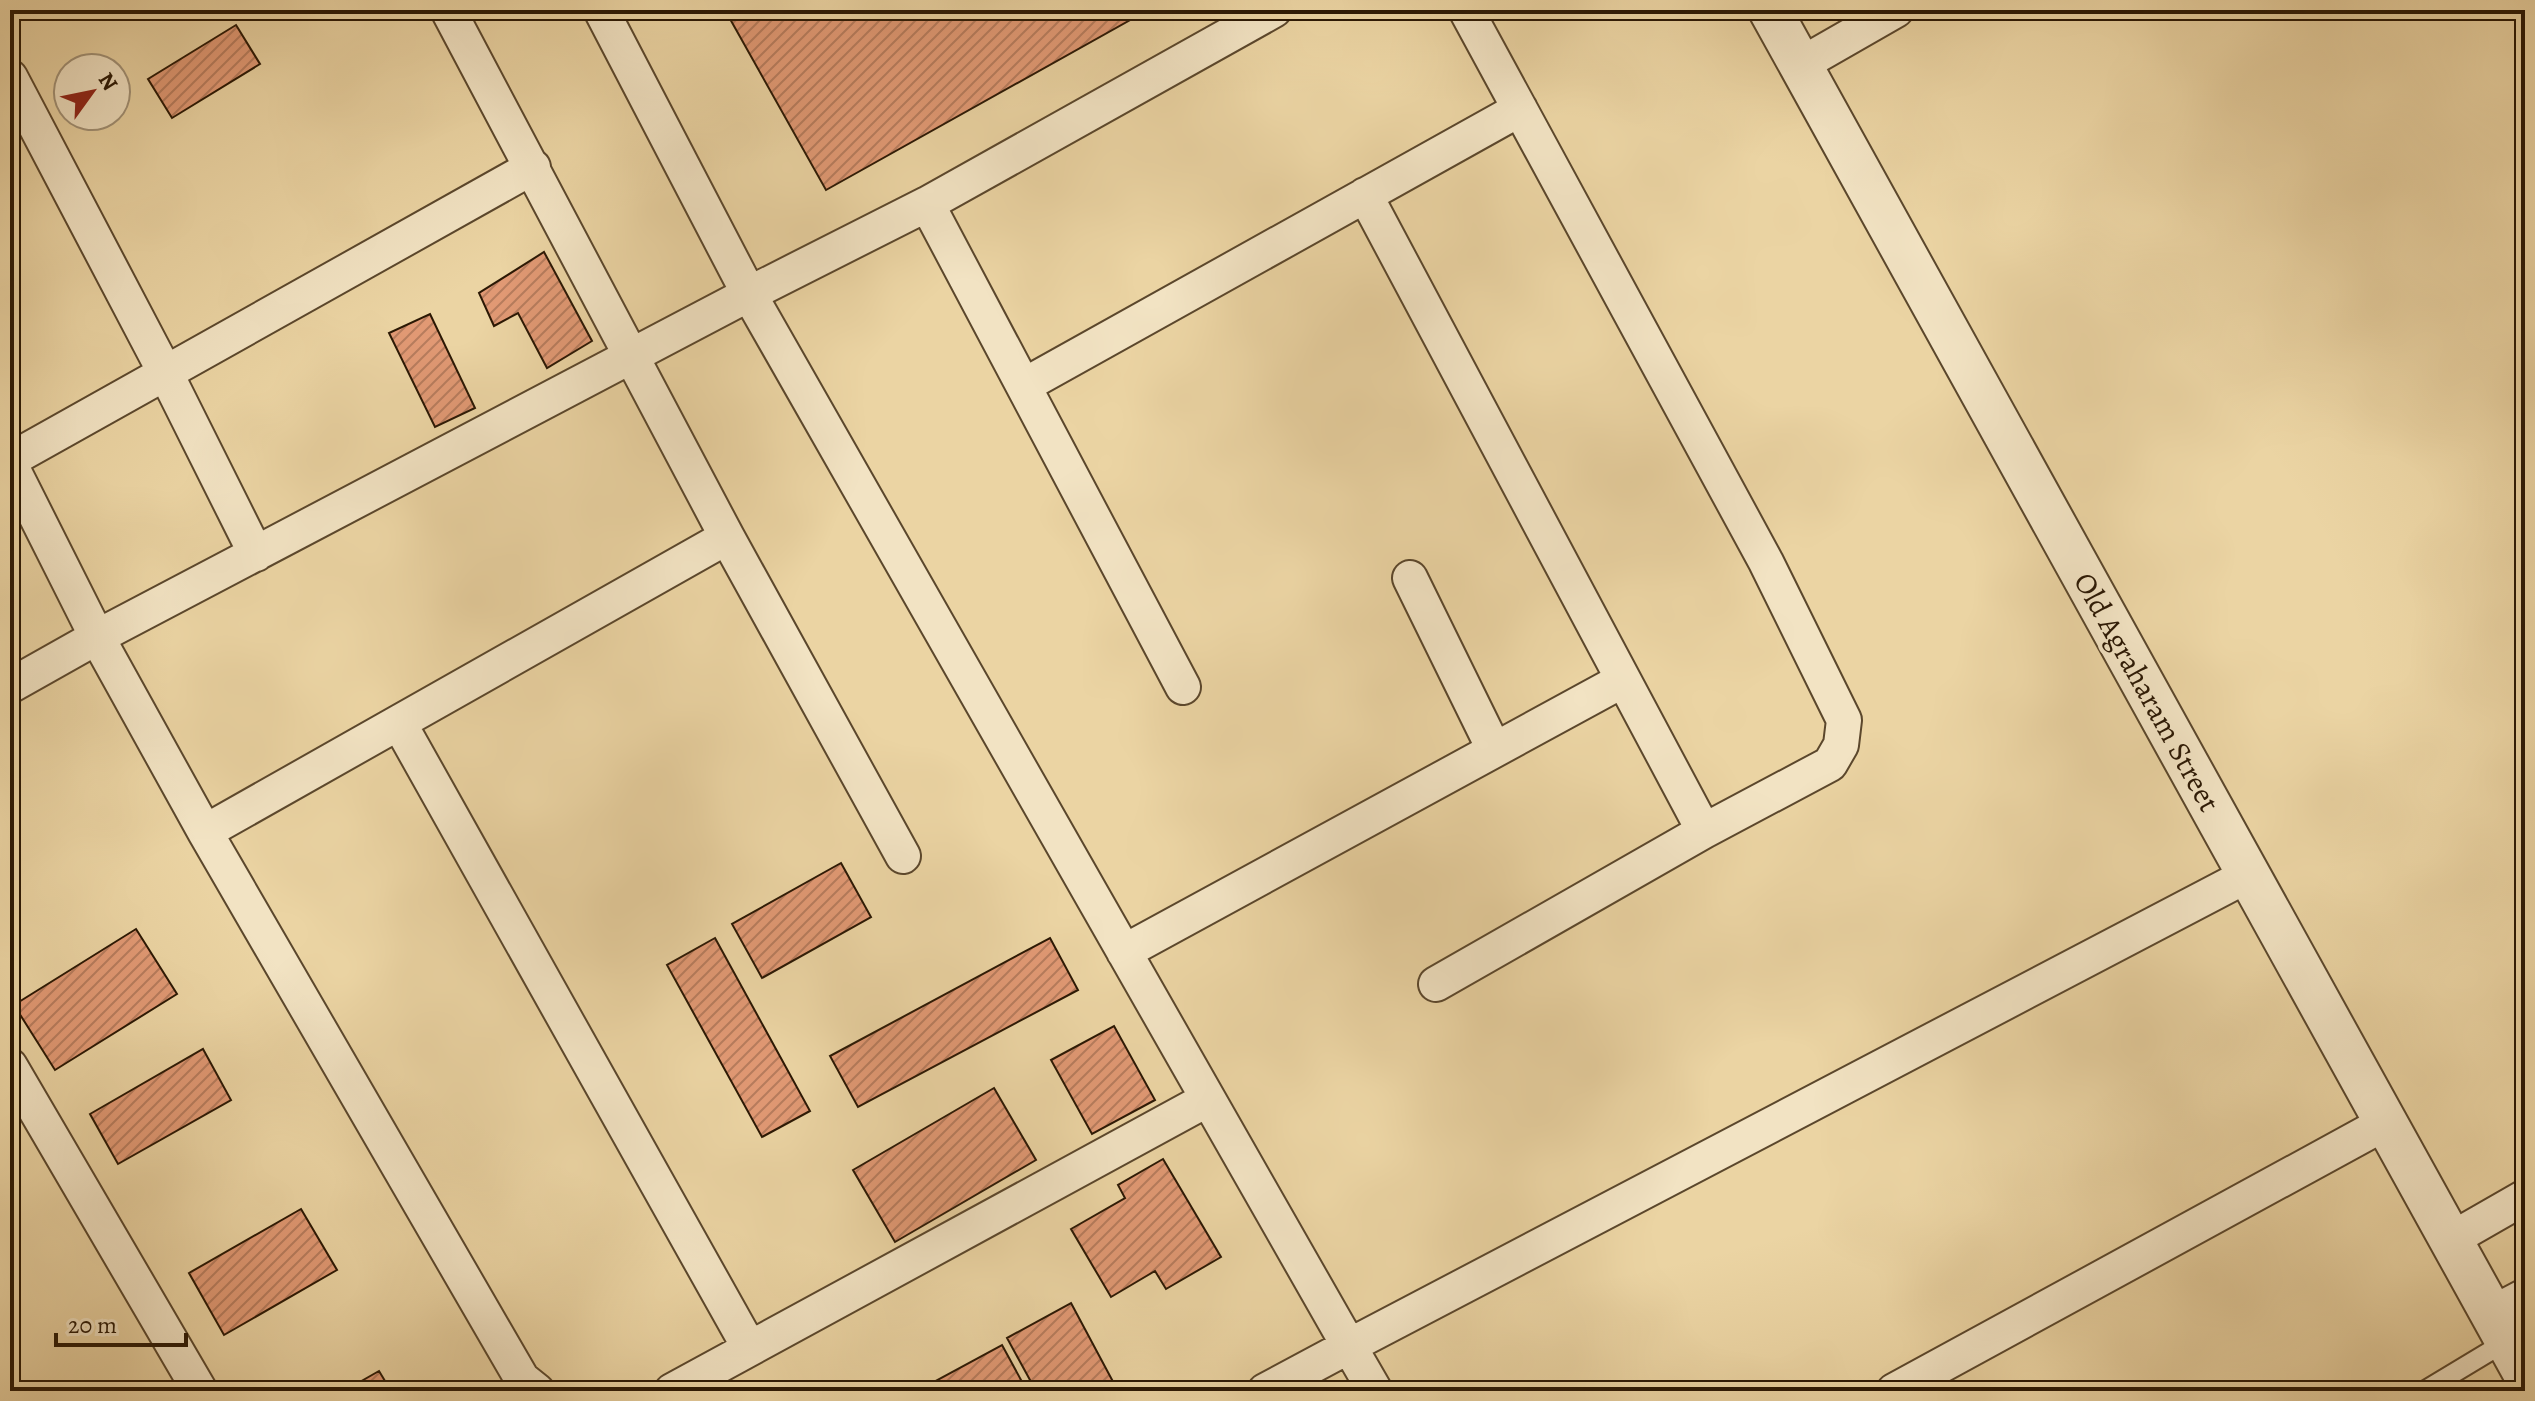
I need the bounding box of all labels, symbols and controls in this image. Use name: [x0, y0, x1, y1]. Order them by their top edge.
north arrow: [52, 52, 132, 132]
text: N: [91, 67, 125, 97]
street label: Old Agraharam Street: [2065, 565, 2229, 819]
scale bar: [56, 1297, 186, 1347]
text: 20 m: [68, 1309, 117, 1341]

